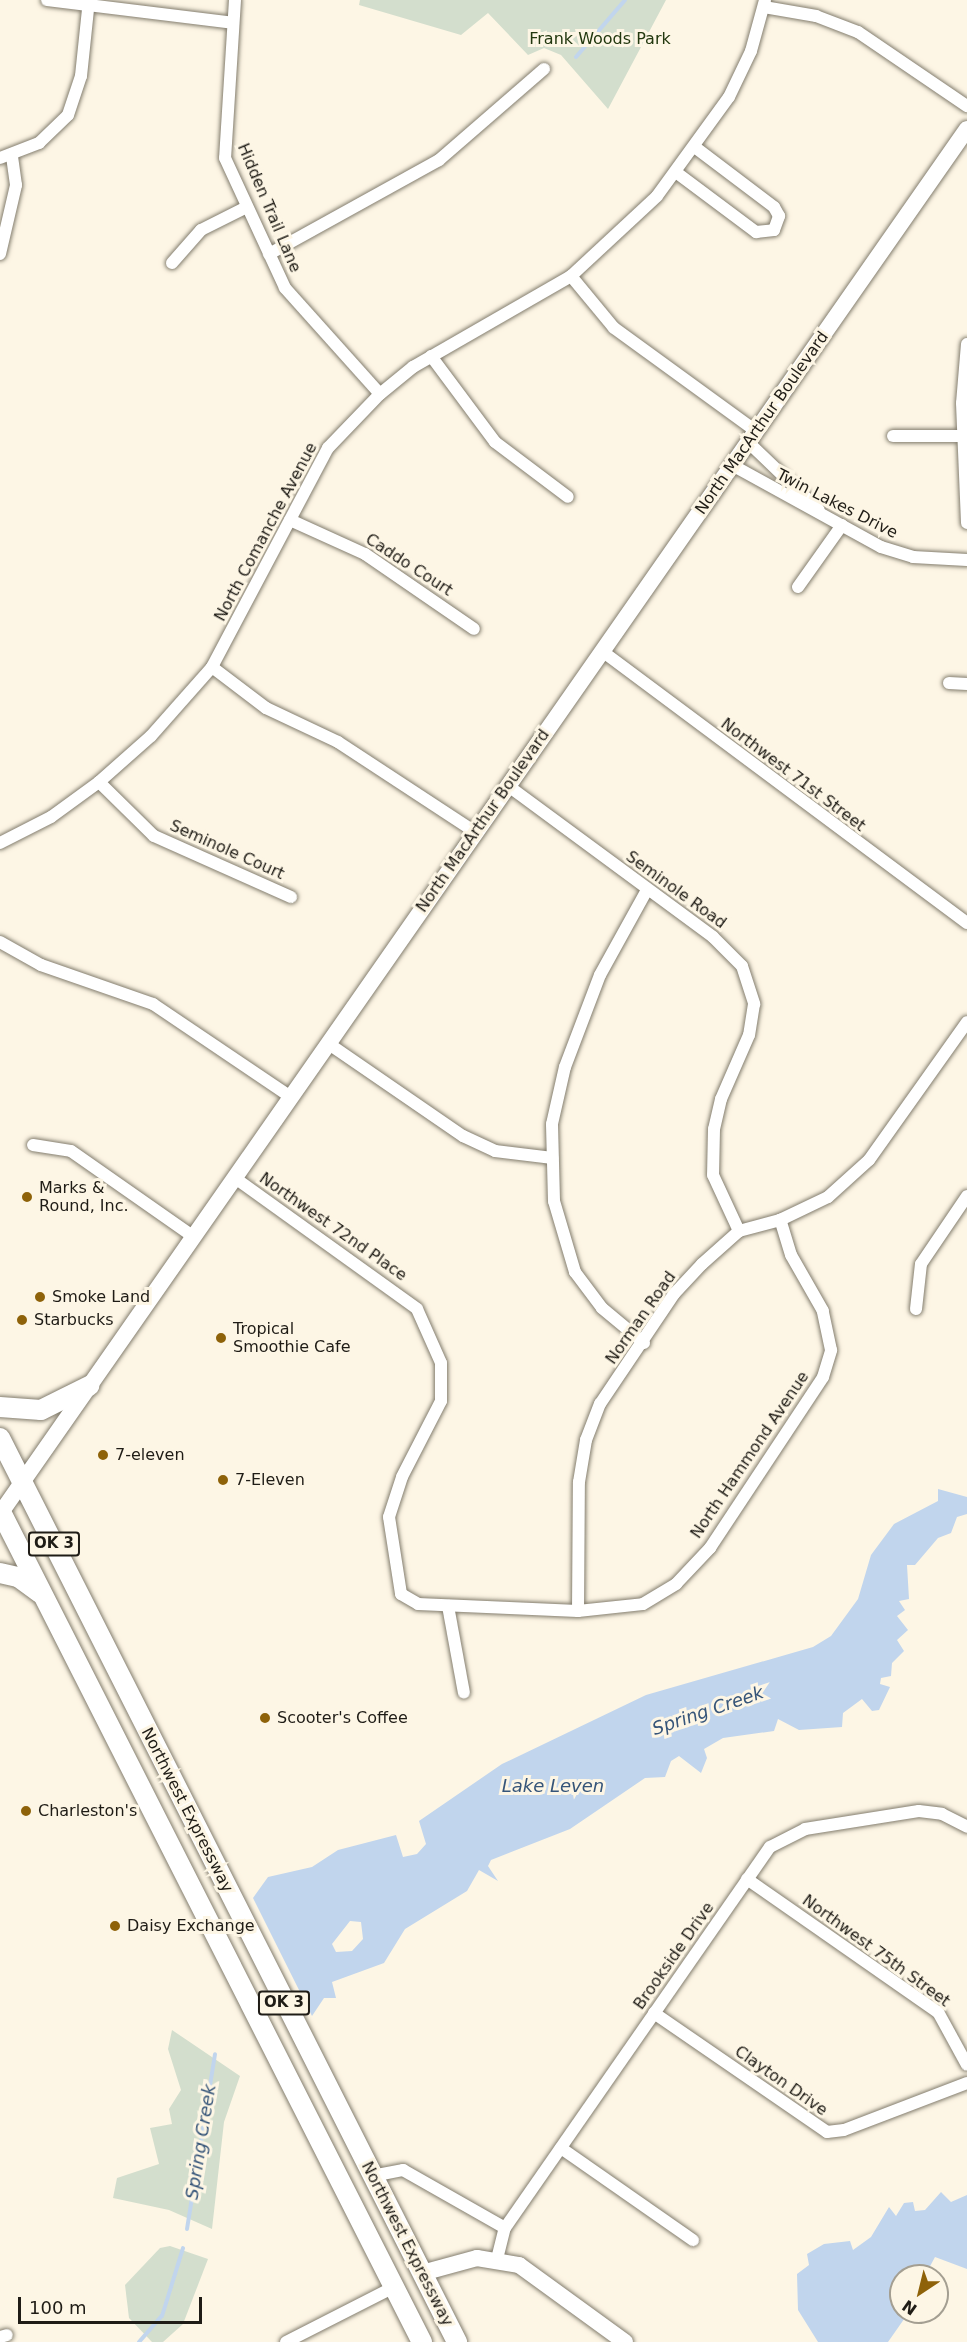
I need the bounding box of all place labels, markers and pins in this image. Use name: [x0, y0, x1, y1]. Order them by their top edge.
place label: Marks & Round, Inc.: [39, 1178, 129, 1216]
marker: Marks & Round, Inc.: [20, 1190, 34, 1204]
place label: Smoke Land: [52, 1287, 150, 1307]
marker: Smoke Land: [33, 1290, 47, 1304]
place label: Starbucks: [34, 1310, 114, 1330]
marker: Starbucks: [15, 1313, 29, 1327]
place label: Tropical Smoothie Cafe: [233, 1319, 351, 1357]
marker: Tropical Smoothie Cafe: [214, 1331, 228, 1345]
place label: 7-eleven: [115, 1445, 185, 1465]
marker: 7-eleven: [96, 1448, 110, 1462]
place label: 7-Eleven: [235, 1470, 305, 1490]
marker: 7-Eleven: [216, 1473, 230, 1487]
place label: Scooter's Coffee: [277, 1708, 408, 1728]
marker: Scooter's Coffee: [258, 1711, 272, 1725]
place label: Charleston's: [38, 1801, 137, 1821]
marker: Charleston's: [19, 1804, 33, 1818]
place label: Daisy Exchange: [127, 1916, 255, 1936]
marker: Daisy Exchange: [108, 1919, 122, 1933]

